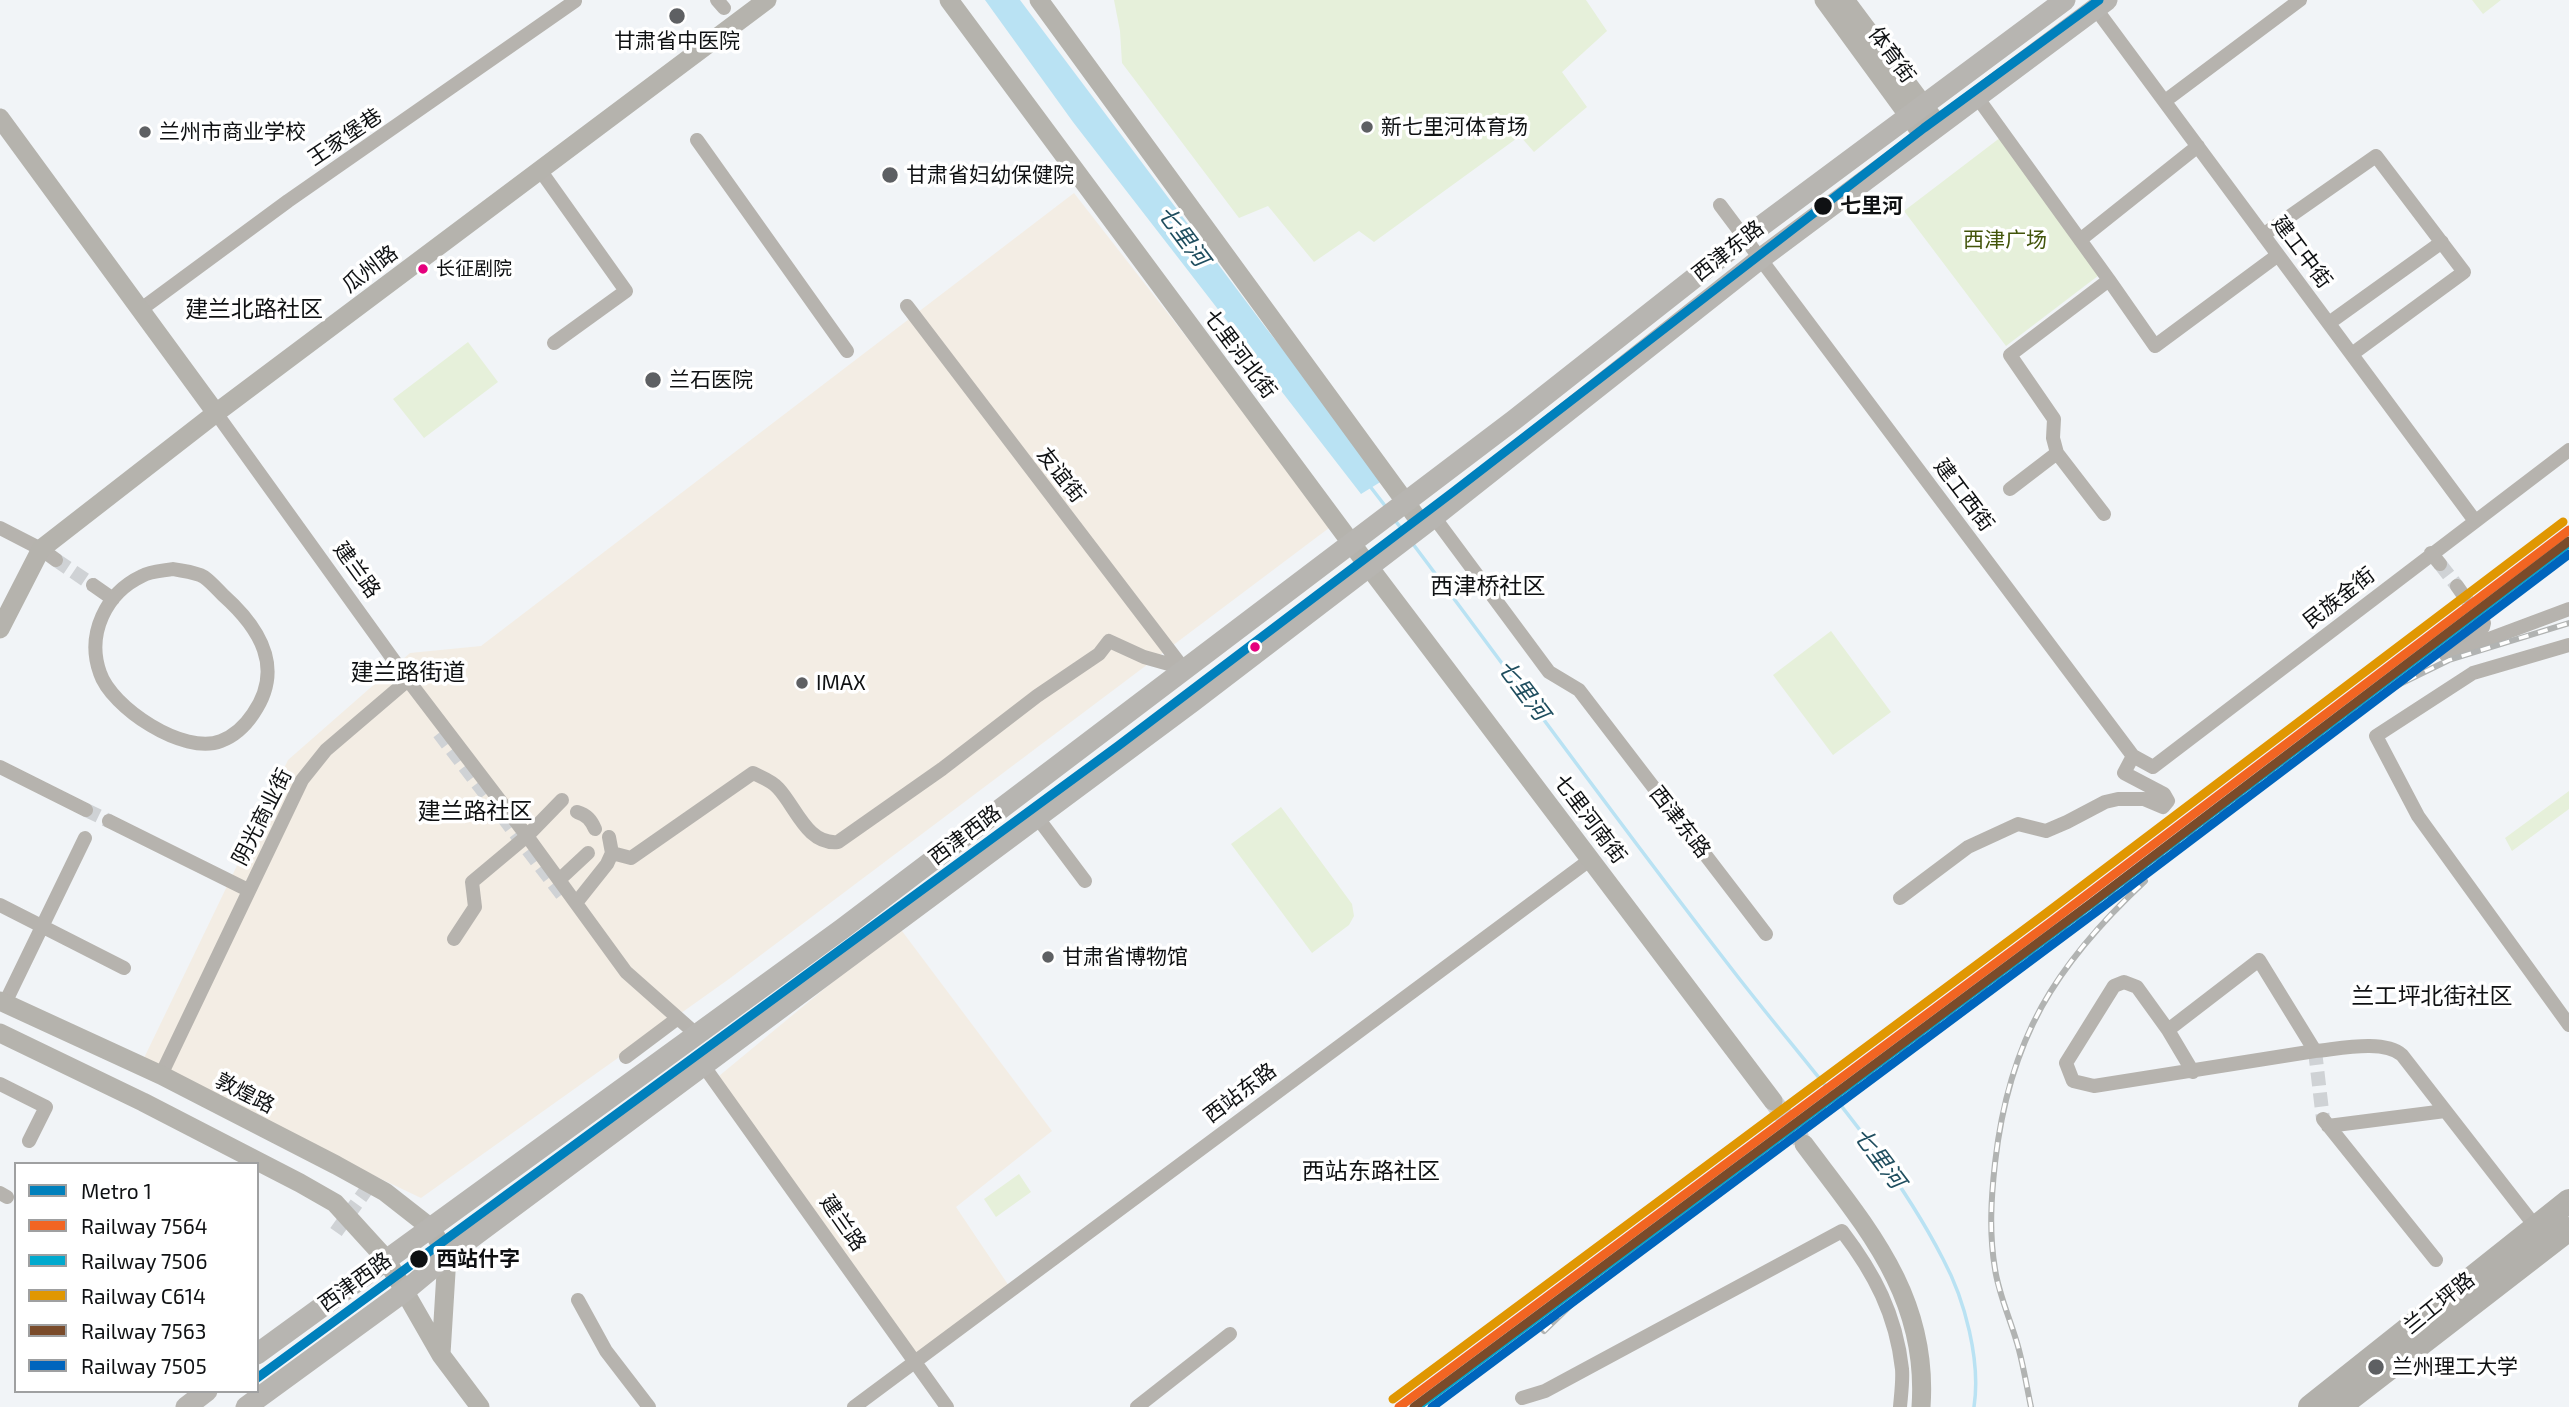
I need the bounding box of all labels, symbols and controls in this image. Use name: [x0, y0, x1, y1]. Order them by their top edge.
marker: 甘肃省中医院: [667, 6, 687, 26]
street label: 体育街: [1863, 22, 1921, 88]
place label: 甘肃省中医院: [614, 28, 740, 54]
street label: 王家堡巷: [303, 103, 387, 171]
place label: 新七里河体育场: [1381, 114, 1528, 140]
place label: 兰州市商业学校: [159, 119, 306, 145]
marker: 新七里河体育场: [1359, 119, 1375, 135]
marker: 兰州市商业学校: [137, 124, 153, 140]
place label: 甘肃省妇幼保健院: [906, 162, 1074, 188]
marker: 甘肃省妇幼保健院: [880, 165, 900, 185]
place label: 七里河: [1840, 193, 1903, 219]
marker: 七里河: [1812, 195, 1834, 217]
water label: 七里河: [1151, 200, 1215, 272]
street label: 建工中街: [2267, 211, 2337, 293]
street label: 西津东路: [1687, 215, 1769, 287]
park label: 西津广场: [1963, 227, 2047, 253]
street label: 瓜州路: [337, 240, 403, 298]
place label: 长征剧院: [436, 258, 512, 280]
marker: 长征剧院: [416, 262, 430, 276]
district label: 建兰北路社区: [185, 295, 323, 323]
street label: 七里河北街: [1198, 304, 1282, 404]
place label: 兰石医院: [669, 367, 753, 393]
marker: 兰石医院: [643, 370, 663, 390]
street label: 友谊街: [1032, 442, 1090, 508]
street label: 建工西街: [1929, 454, 1999, 536]
street label: 建兰路: [328, 537, 386, 603]
street label: 民族金街: [2298, 562, 2380, 634]
district label: 西津桥社区: [1431, 572, 1545, 600]
unlabelled marker: [1248, 640, 1262, 654]
water label: 七里河: [1491, 654, 1555, 726]
district label: 建兰路街道: [351, 658, 465, 686]
place label: IMAX: [816, 670, 866, 696]
marker: IMAX: [794, 675, 810, 691]
street label: 阴光商业街: [227, 765, 297, 869]
street label: 七里河南街: [1548, 769, 1632, 869]
street label: 西津东路: [1644, 781, 1716, 863]
district label: 建兰路社区: [418, 797, 532, 825]
street label: 西津西路: [924, 800, 1006, 870]
place label: 甘肃省博物馆: [1062, 944, 1188, 970]
marker: 甘肃省博物馆: [1040, 949, 1056, 965]
district label: 兰工坪北街社区: [2352, 982, 2512, 1010]
street label: 西站东路: [1199, 1058, 1281, 1128]
street label: 敦煌路: [211, 1067, 279, 1119]
water label: 七里河: [1847, 1122, 1911, 1194]
district label: 西站东路社区: [1302, 1157, 1440, 1185]
legend: [14, 1162, 259, 1393]
text: Metro 1: [81, 1178, 152, 1203]
street label: 建兰路: [815, 1190, 871, 1256]
text: Railway 7564: [81, 1213, 208, 1238]
place label: 西站什字: [436, 1246, 520, 1272]
street label: 西津西路: [314, 1247, 396, 1317]
text: Railway 7506: [81, 1248, 207, 1273]
marker: 西站什字: [408, 1248, 430, 1270]
street label: 兰工坪路: [2398, 1267, 2480, 1339]
text: Railway C614: [81, 1283, 206, 1308]
text: Railway 7563: [81, 1318, 206, 1343]
text: Railway 7505: [81, 1353, 207, 1378]
place label: 兰州理工大学: [2392, 1354, 2518, 1380]
marker: 兰州理工大学: [2366, 1357, 2386, 1377]

